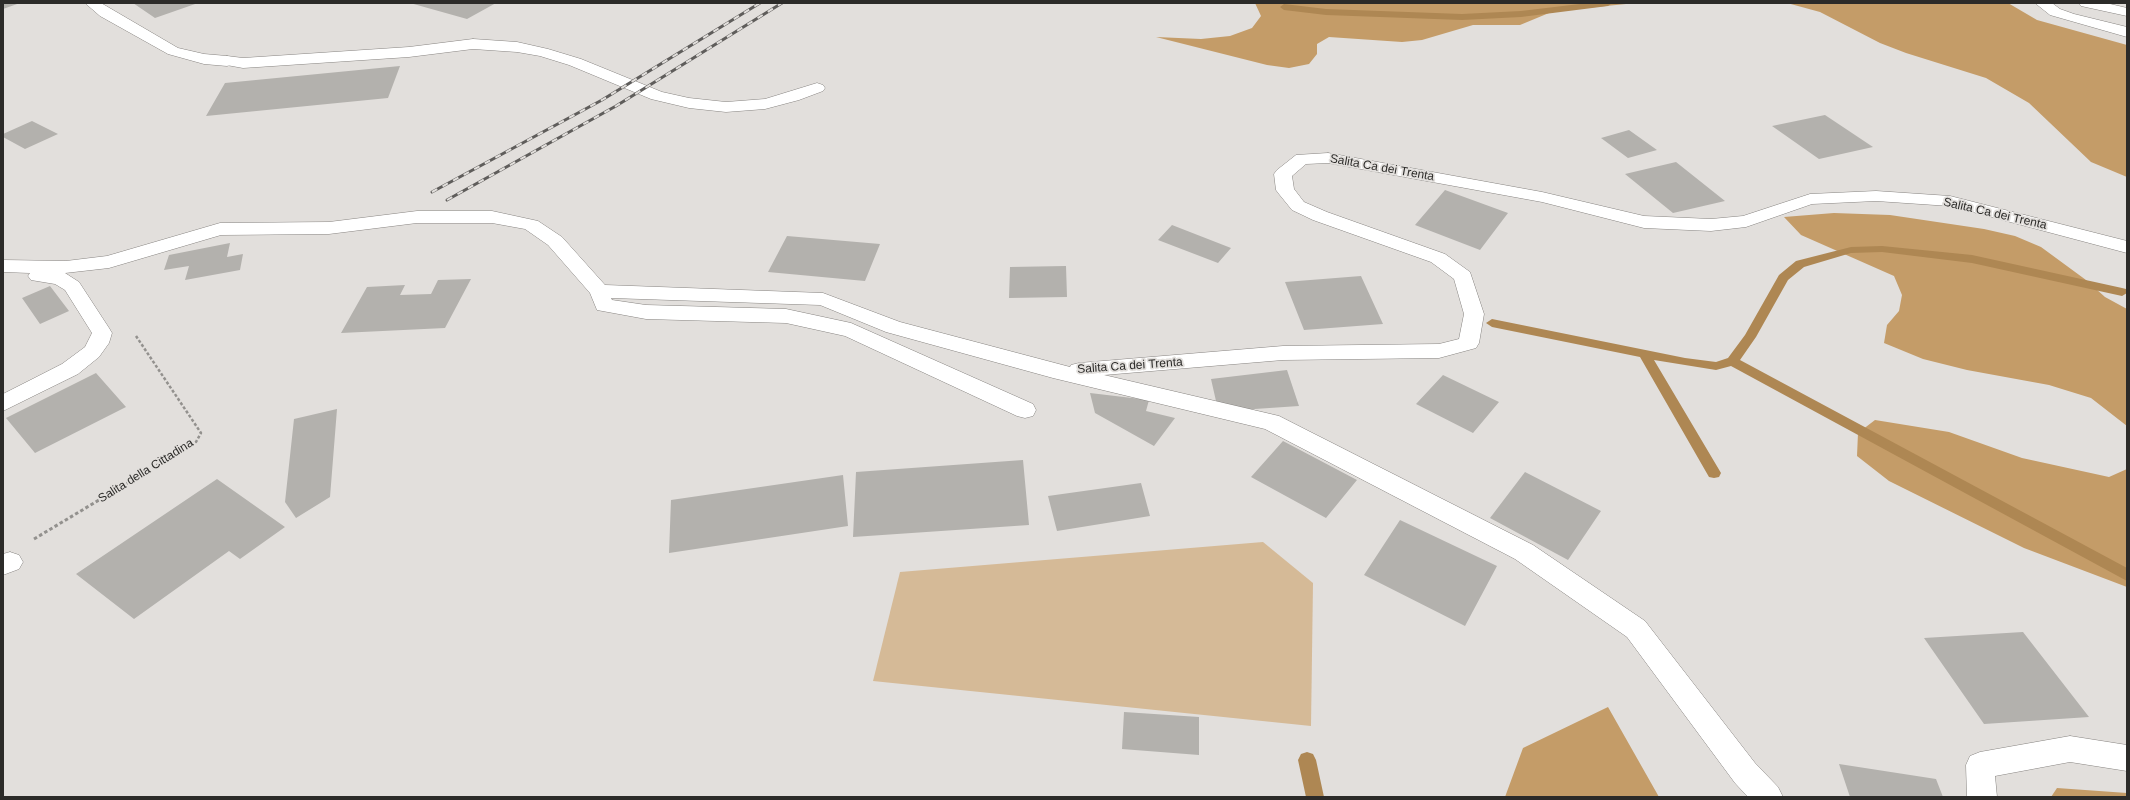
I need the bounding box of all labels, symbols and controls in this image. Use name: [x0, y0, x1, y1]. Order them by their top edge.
street label: Salita Ca dei Trenta: [1329, 152, 1435, 184]
street label: Salita Ca dei Trenta: [1942, 195, 2048, 233]
street label: Salita Ca dei Trenta: [1077, 355, 1183, 377]
street label: Salita della Cittadina: [96, 436, 196, 506]

